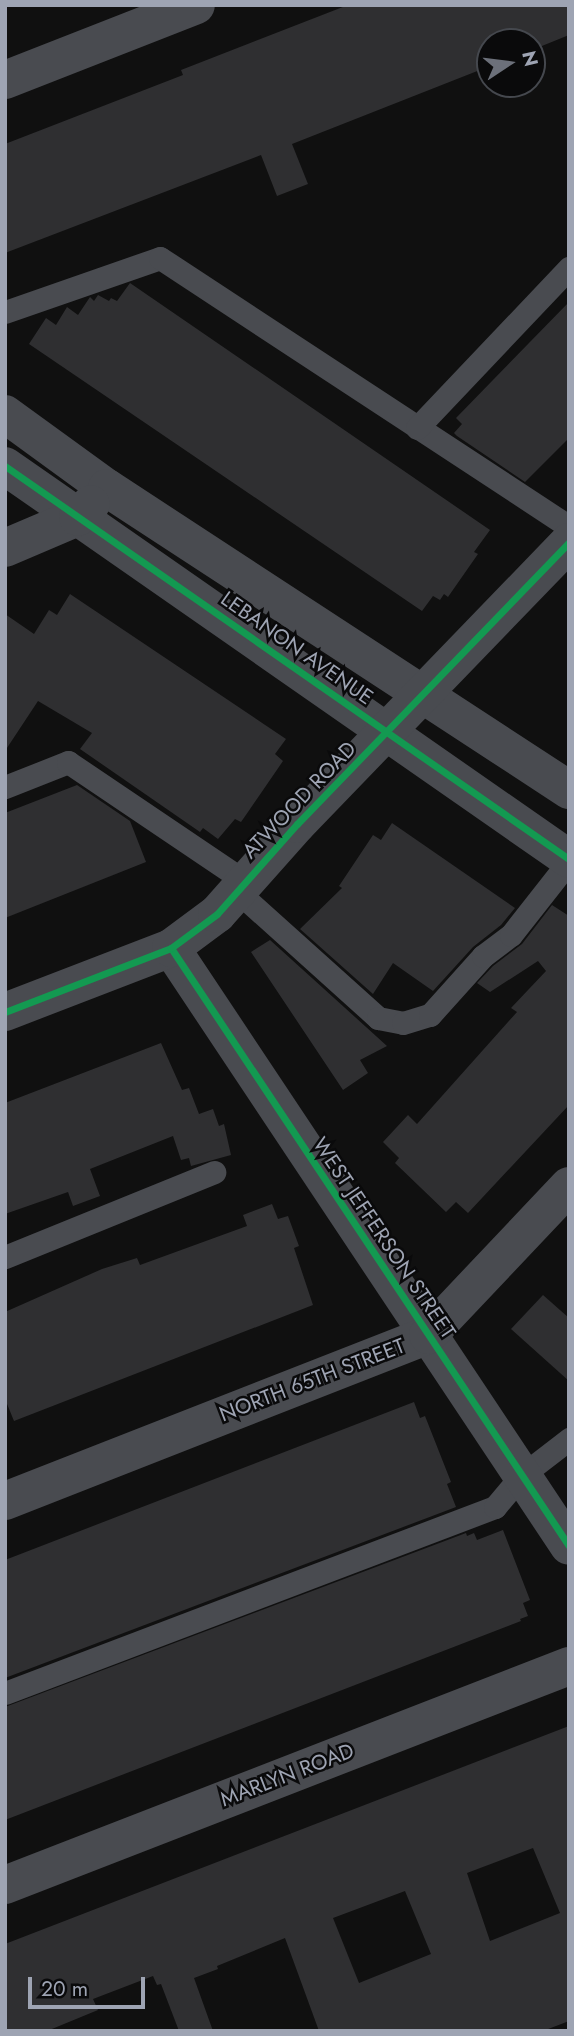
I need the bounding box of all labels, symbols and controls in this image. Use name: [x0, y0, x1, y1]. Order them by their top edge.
north arrow: [476, 28, 546, 98]
text: N: [515, 48, 545, 69]
street label: LEBANON AVENUE: [216, 586, 378, 710]
street label: ATWOOD ROAD: [237, 736, 361, 864]
street label: WEST JEFFERSON STREET: [307, 1133, 461, 1343]
street label: NORTH 65TH STREET: [216, 1333, 408, 1427]
street label: MARLYN ROAD: [217, 1738, 357, 1812]
scale bar: [32, 1962, 149, 2006]
text: 20 m: [41, 1974, 88, 2004]

